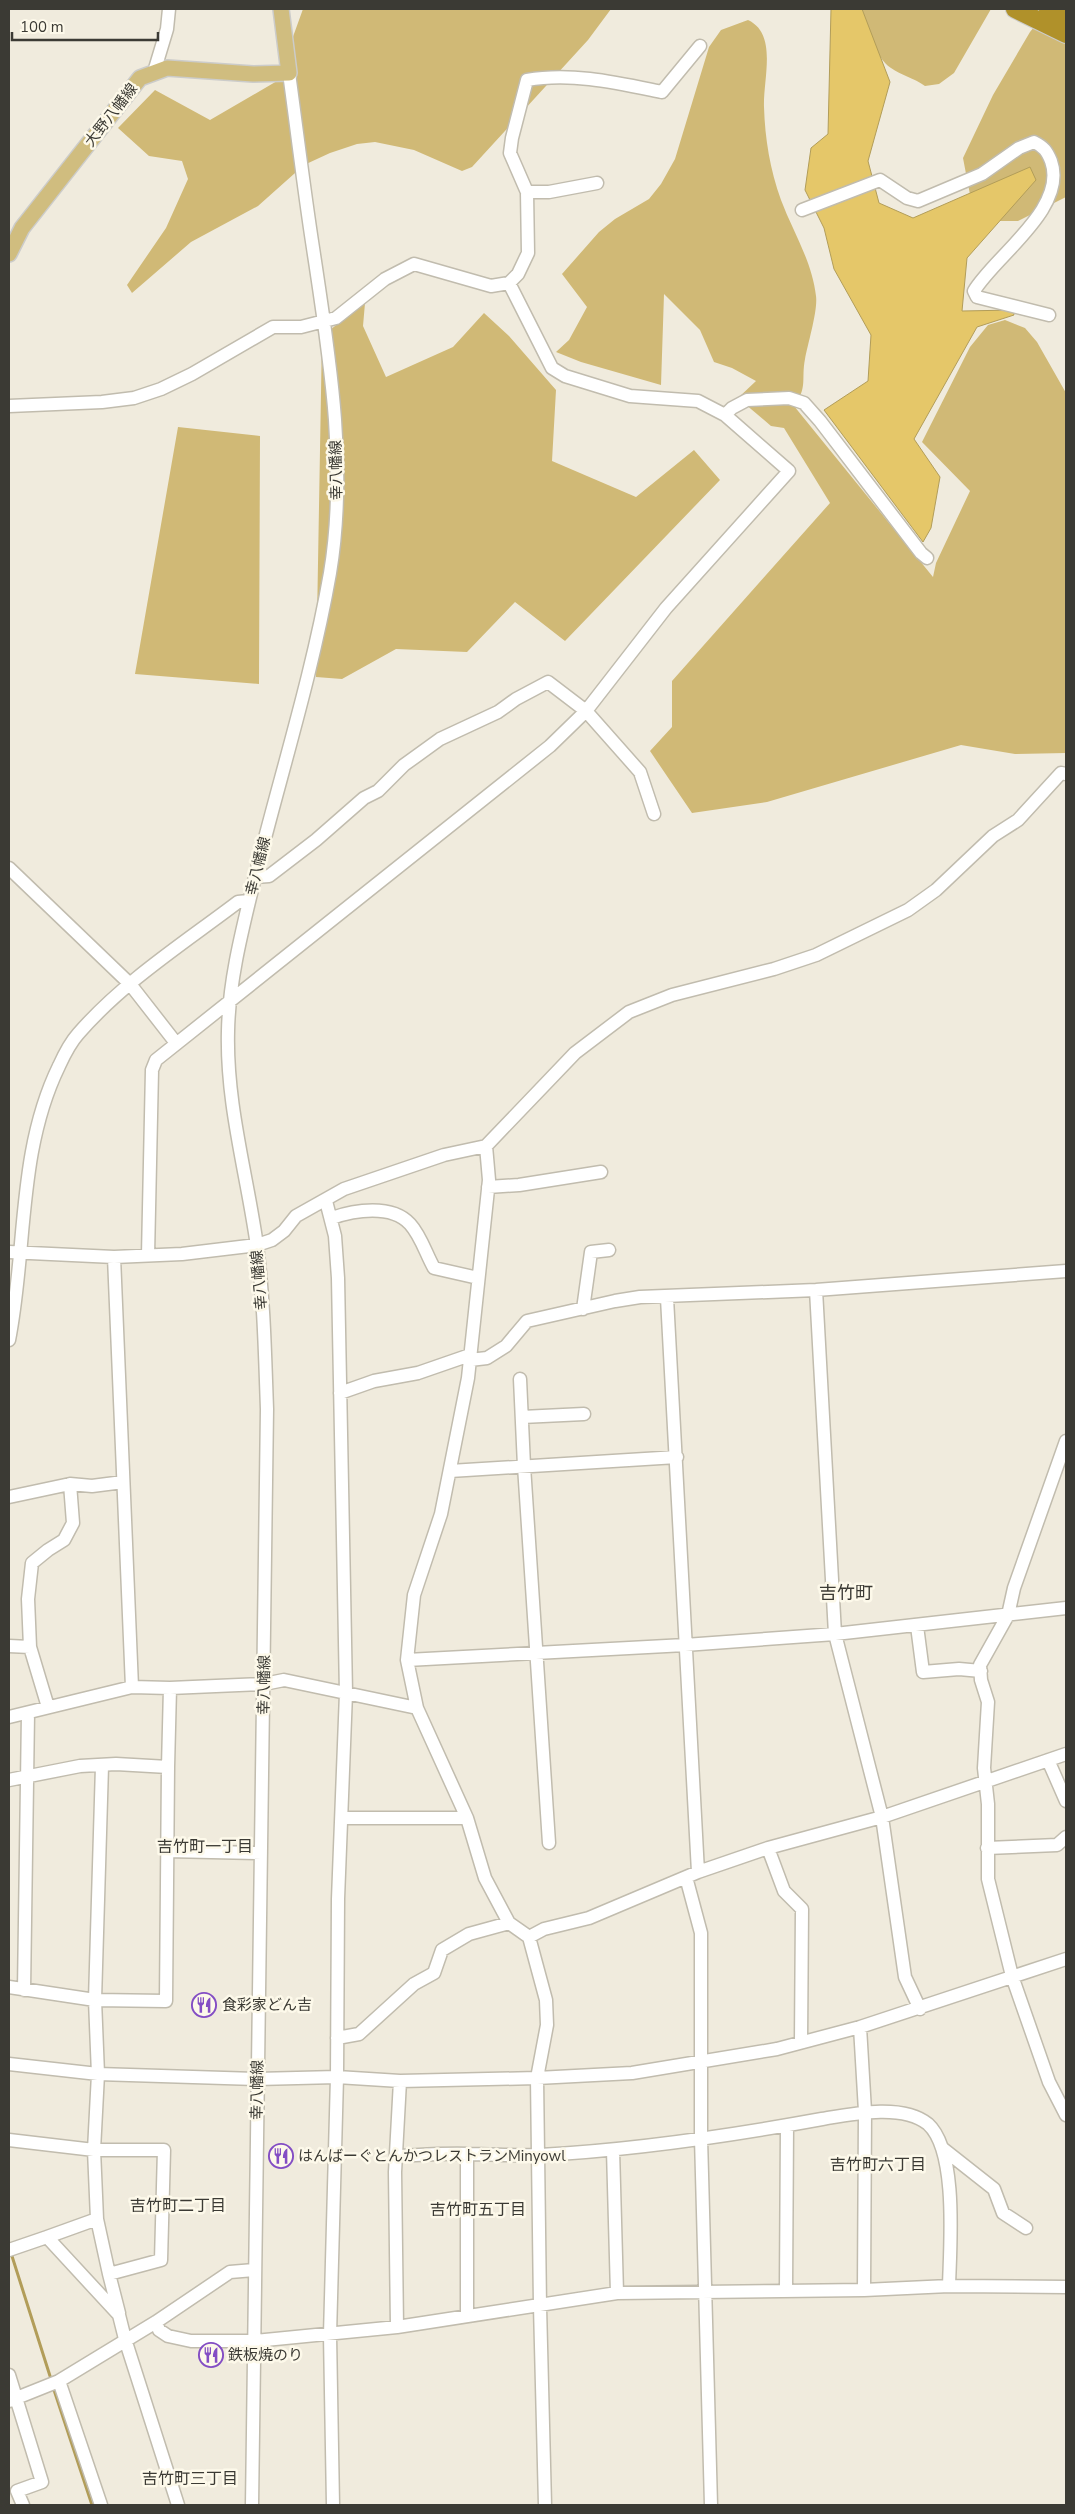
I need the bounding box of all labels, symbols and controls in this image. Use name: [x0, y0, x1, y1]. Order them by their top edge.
scale bar: [12, 10, 159, 42]
text: 100 m: [20, 17, 64, 37]
street label: 大野八幡線: [80, 79, 142, 151]
street label: 幸八幡線: [325, 440, 347, 500]
street label: 幸八幡線: [241, 834, 275, 898]
street label: 幸八幡線: [246, 1249, 272, 1311]
district label: 吉竹町: [819, 1581, 873, 1605]
street label: 幸八幡線: [253, 1655, 275, 1715]
district label: 吉竹町一丁目: [157, 1836, 253, 1858]
restaurant icon: 食彩家どん吉: [191, 1992, 217, 2018]
place label: 食彩家どん吉: [222, 1995, 312, 2015]
street label: 幸八幡線: [246, 2060, 268, 2120]
restaurant icon: はんばーぐとんかつレストランMinyowl: [268, 2143, 294, 2169]
place label: はんばーぐとんかつレストランMinyowl: [298, 2146, 566, 2166]
district label: 吉竹町六丁目: [830, 2154, 926, 2176]
district label: 吉竹町二丁目: [130, 2195, 226, 2217]
district label: 吉竹町五丁目: [430, 2199, 526, 2221]
restaurant icon: 鉄板焼のり: [198, 2342, 224, 2368]
place label: 鉄板焼のり: [228, 2345, 303, 2365]
district label: 吉竹町三丁目: [142, 2468, 238, 2490]

